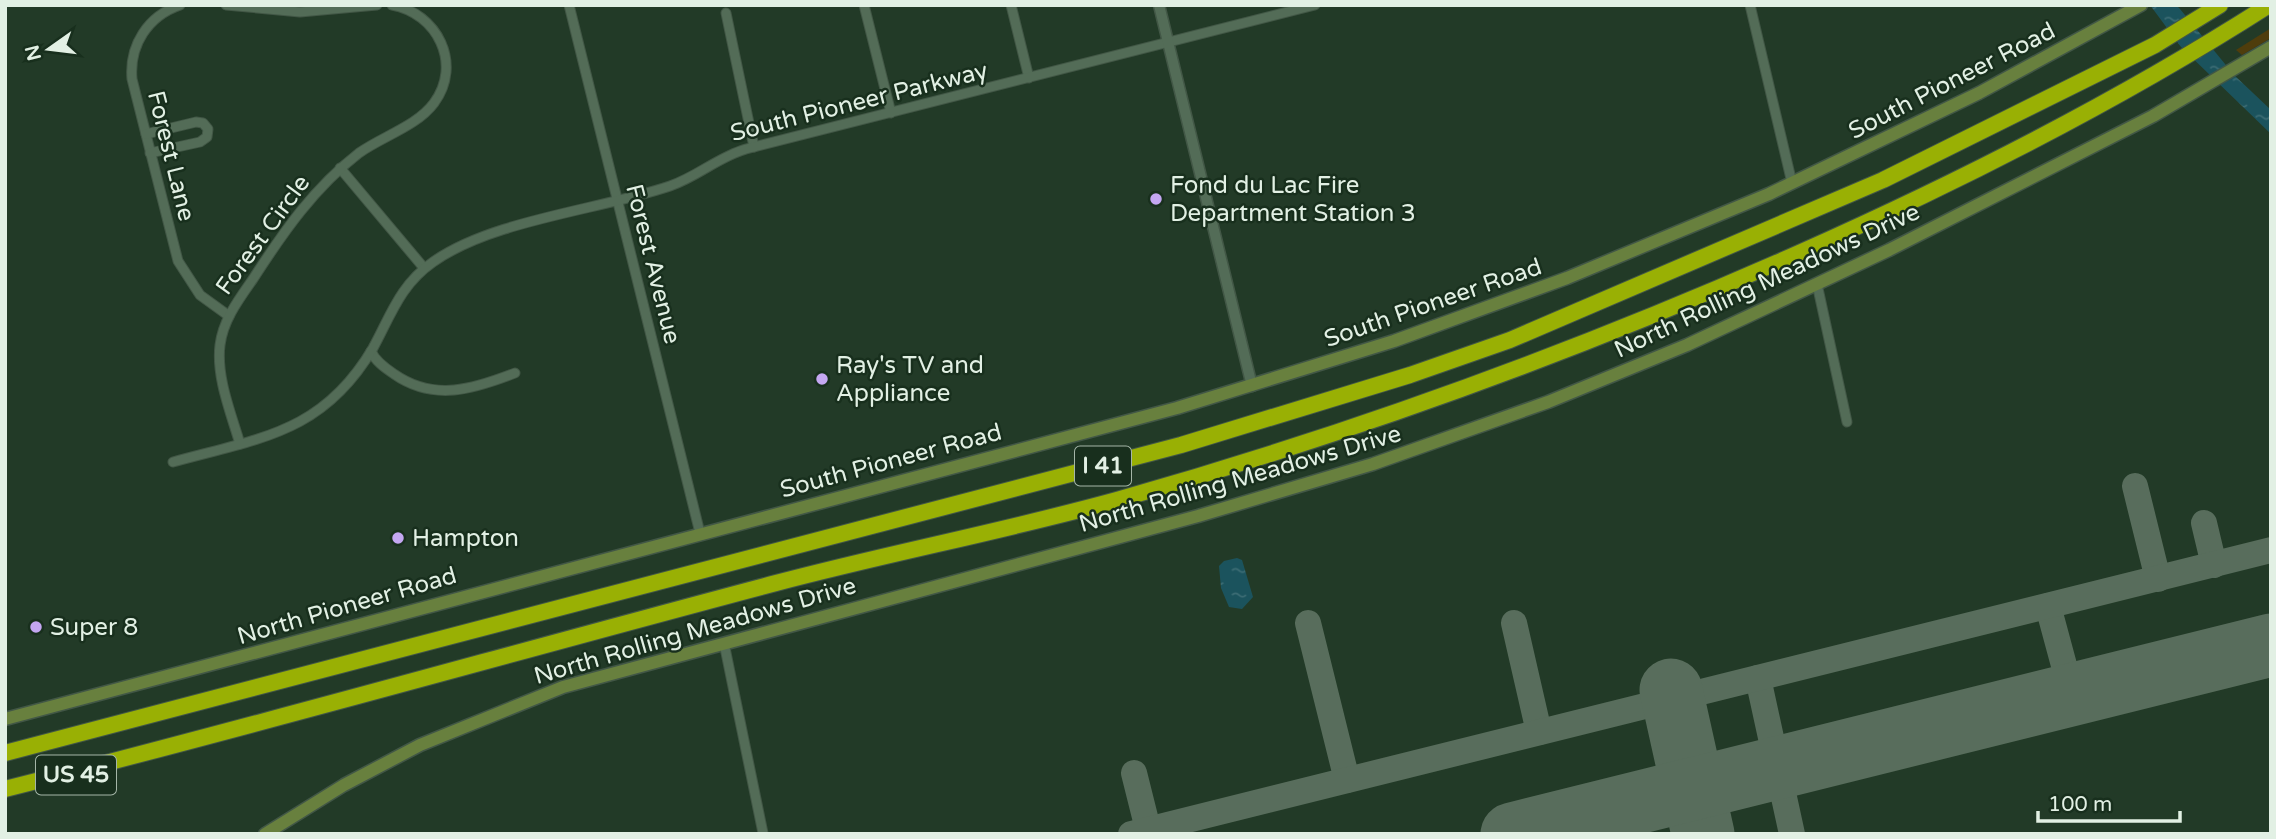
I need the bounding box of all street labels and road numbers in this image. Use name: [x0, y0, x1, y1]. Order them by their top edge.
street label: South Pioneer Road: [1844, 16, 2060, 146]
street label: South Pioneer Parkway: [727, 56, 991, 148]
street label: Forest Lane: [141, 88, 201, 224]
street label: Forest Circle: [210, 169, 316, 301]
street label: Forest Avenue: [619, 181, 687, 347]
street label: North Rolling Meadows Drive: [1610, 197, 1924, 365]
street label: South Pioneer Road: [1320, 252, 1546, 354]
street label: South Pioneer Road: [777, 417, 1005, 505]
street label: North Rolling Meadows Drive: [1076, 419, 1404, 539]
road number: I 41: [1075, 446, 1131, 486]
street label: North Pioneer Road: [234, 561, 460, 651]
street label: North Rolling Meadows Drive: [531, 571, 859, 691]
road number: US 45: [36, 755, 116, 794]

